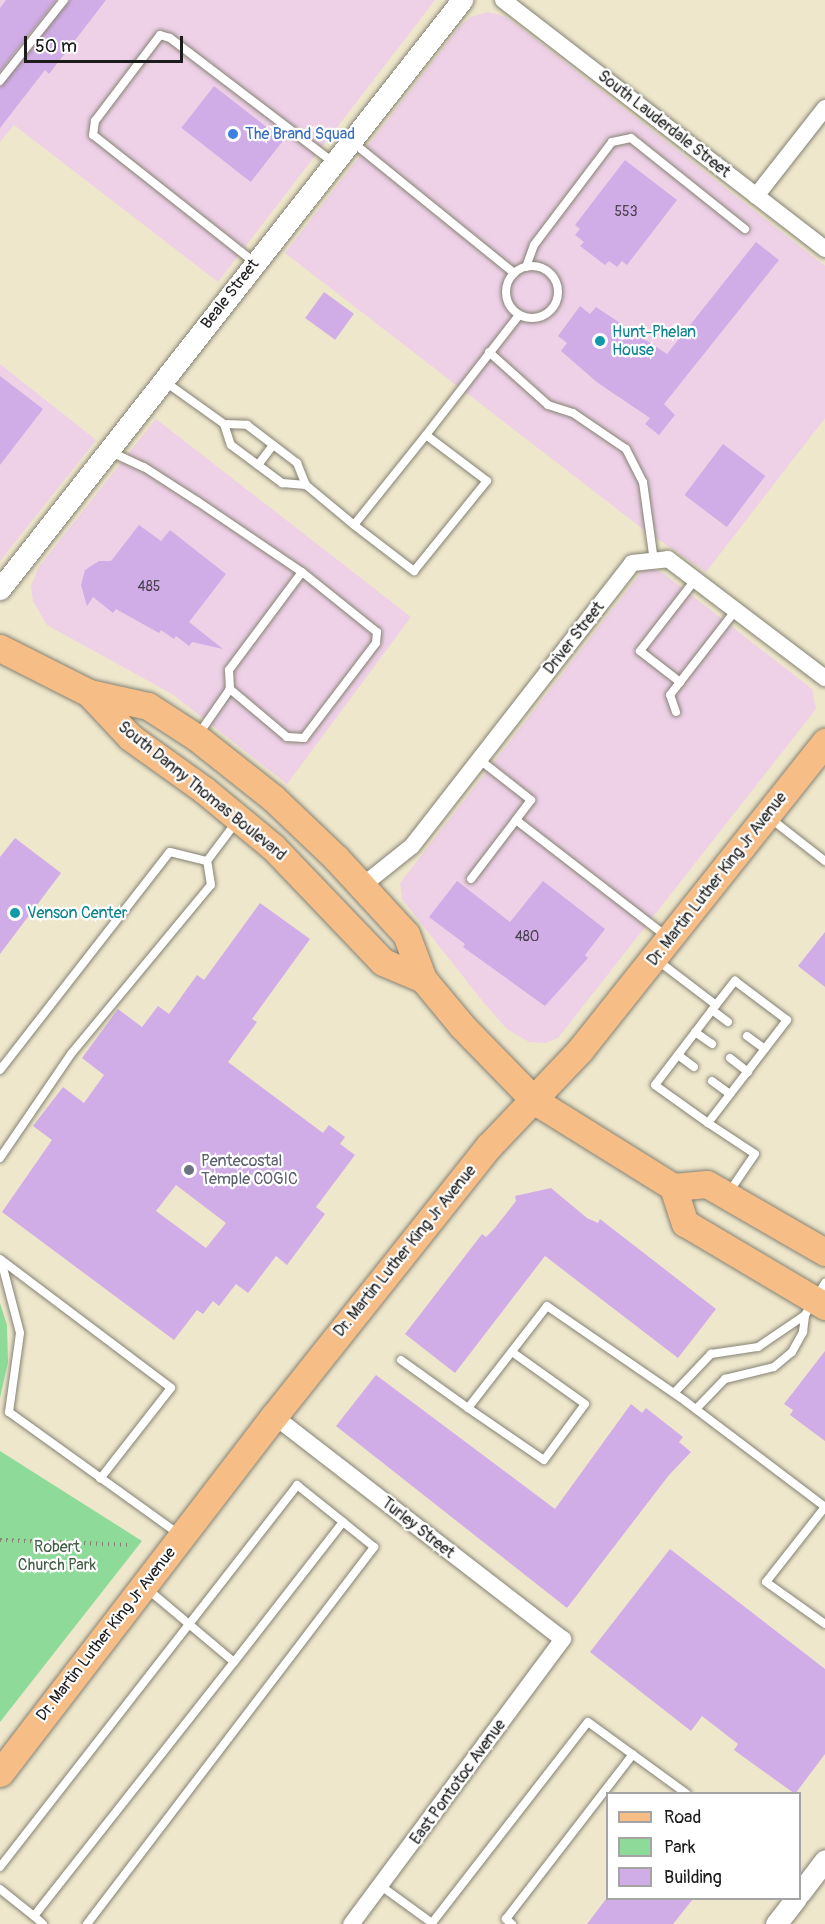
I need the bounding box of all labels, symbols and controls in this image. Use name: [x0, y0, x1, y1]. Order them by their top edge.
scale bar: [27, 24, 186, 62]
text: 50 m: [35, 35, 77, 58]
street label: South Lauderdale Street: [594, 66, 734, 182]
place label: The Brand Squad: [245, 124, 355, 144]
marker: The Brand Squad: [226, 127, 240, 141]
house number: 553: [615, 204, 637, 220]
street label: Beale Street: [197, 255, 263, 333]
place label: Hunt-Phelan House: [612, 322, 696, 360]
marker: Hunt-Phelan House: [593, 334, 607, 348]
house number: 485: [138, 579, 160, 595]
street label: Driver Street: [540, 598, 608, 678]
street label: South Danny Thomas Boulevard: [114, 717, 290, 865]
street label: Dr. Martin Luther King Jr Avenue: [643, 788, 791, 970]
place label: Venson Center: [27, 903, 127, 923]
marker: Venson Center: [8, 906, 22, 920]
house number: 480: [515, 929, 539, 945]
place label: Pentecostal Temple COGIC: [201, 1151, 298, 1189]
street label: Dr. Martin Luther King Jr Avenue: [330, 1161, 480, 1341]
marker: Pentecostal Temple COGIC: [182, 1163, 196, 1177]
street label: Turley Street: [378, 1493, 458, 1563]
park label: Robert Church Park: [18, 1537, 96, 1575]
street label: Dr. Martin Luther King Jr Avenue: [32, 1543, 180, 1725]
street label: East Pontotoc Avenue: [406, 1716, 510, 1848]
legend: [606, 1792, 801, 1900]
text: Road: [664, 1806, 701, 1829]
text: Park: [664, 1836, 696, 1859]
text: Building: [664, 1866, 722, 1889]

